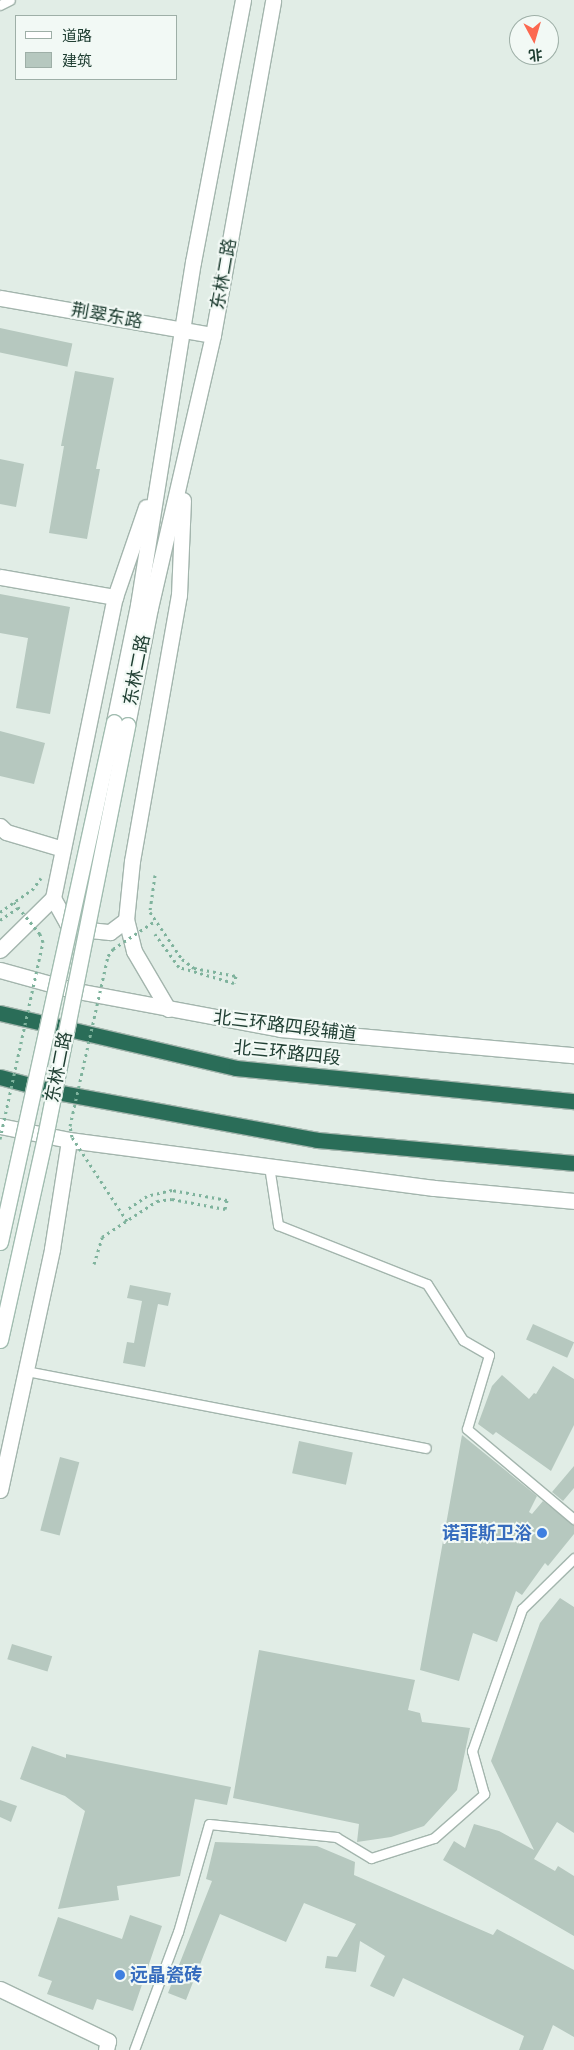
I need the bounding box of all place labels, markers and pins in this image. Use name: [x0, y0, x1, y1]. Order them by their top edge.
place label: 诺菲斯卫浴: [442, 1522, 532, 1544]
marker: 诺菲斯卫浴: [536, 1527, 548, 1539]
place label: 远晶瓷砖: [130, 1964, 202, 1986]
marker: 远晶瓷砖: [114, 1969, 126, 1981]

